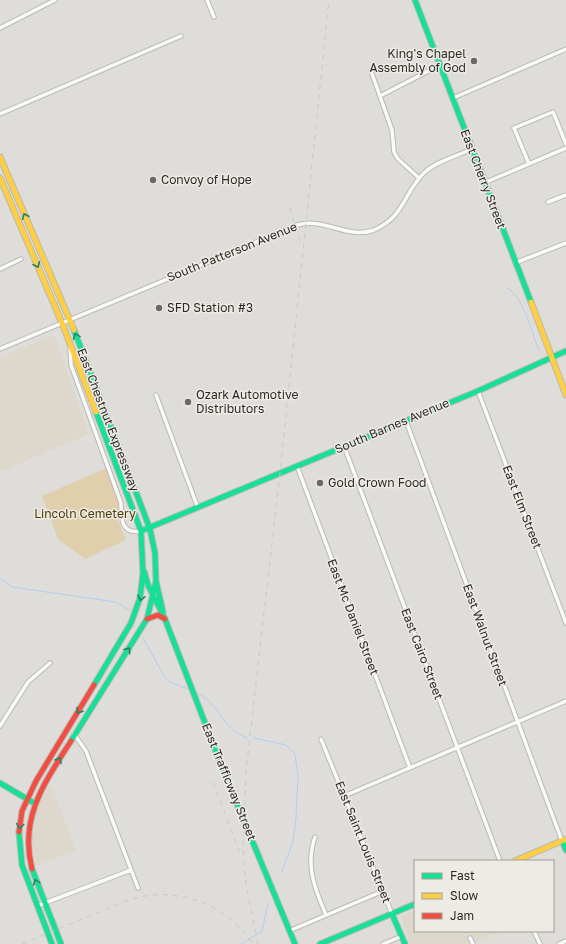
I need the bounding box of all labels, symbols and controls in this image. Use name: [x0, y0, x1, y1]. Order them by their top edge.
place label: King's Chapel Assembly of God: [370, 46, 466, 75]
marker: King's Chapel Assembly of God: [469, 56, 479, 66]
street label: East Cherry Street: [458, 127, 509, 231]
place label: Convoy of Hope: [161, 172, 252, 187]
marker: Convoy of Hope: [148, 175, 158, 185]
one-way arrow: [22, 212, 30, 220]
street label: South Patterson Avenue: [164, 219, 299, 285]
one-way arrow: [33, 261, 41, 268]
place label: SFD Station #3: [167, 300, 253, 315]
marker: SFD Station #3: [154, 303, 164, 313]
one-way arrow: [72, 332, 80, 339]
street label: East Chestnut Expressway: [74, 346, 143, 494]
place label: Ozark Automotive Distributors: [196, 387, 298, 416]
street label: South Barnes Avenue: [332, 395, 451, 456]
marker: Ozark Automotive Distributors: [183, 397, 193, 407]
street label: East Elm Street: [500, 463, 545, 551]
place label: Gold Crown Food: [328, 475, 426, 490]
marker: Gold Crown Food: [315, 478, 325, 488]
park label: Lincoln Cemetery: [34, 506, 136, 521]
street label: East Mc Daniel Street: [324, 557, 383, 677]
street label: East Walnut Street: [460, 582, 511, 688]
one-way arrow: [137, 595, 145, 601]
street label: East Cairo Street: [398, 606, 447, 702]
one-way arrow: [123, 648, 130, 655]
one-way arrow: [76, 707, 84, 714]
street label: East Trafficway Street: [199, 721, 260, 843]
one-way arrow: [54, 757, 61, 764]
street label: East Saint Louis Street: [332, 779, 395, 905]
one-way arrow: [16, 823, 25, 829]
legend: [414, 860, 554, 932]
text: Fast: [450, 868, 475, 883]
one-way arrow: [33, 878, 41, 885]
text: Slow: [450, 888, 478, 903]
text: Jam: [450, 908, 474, 923]

